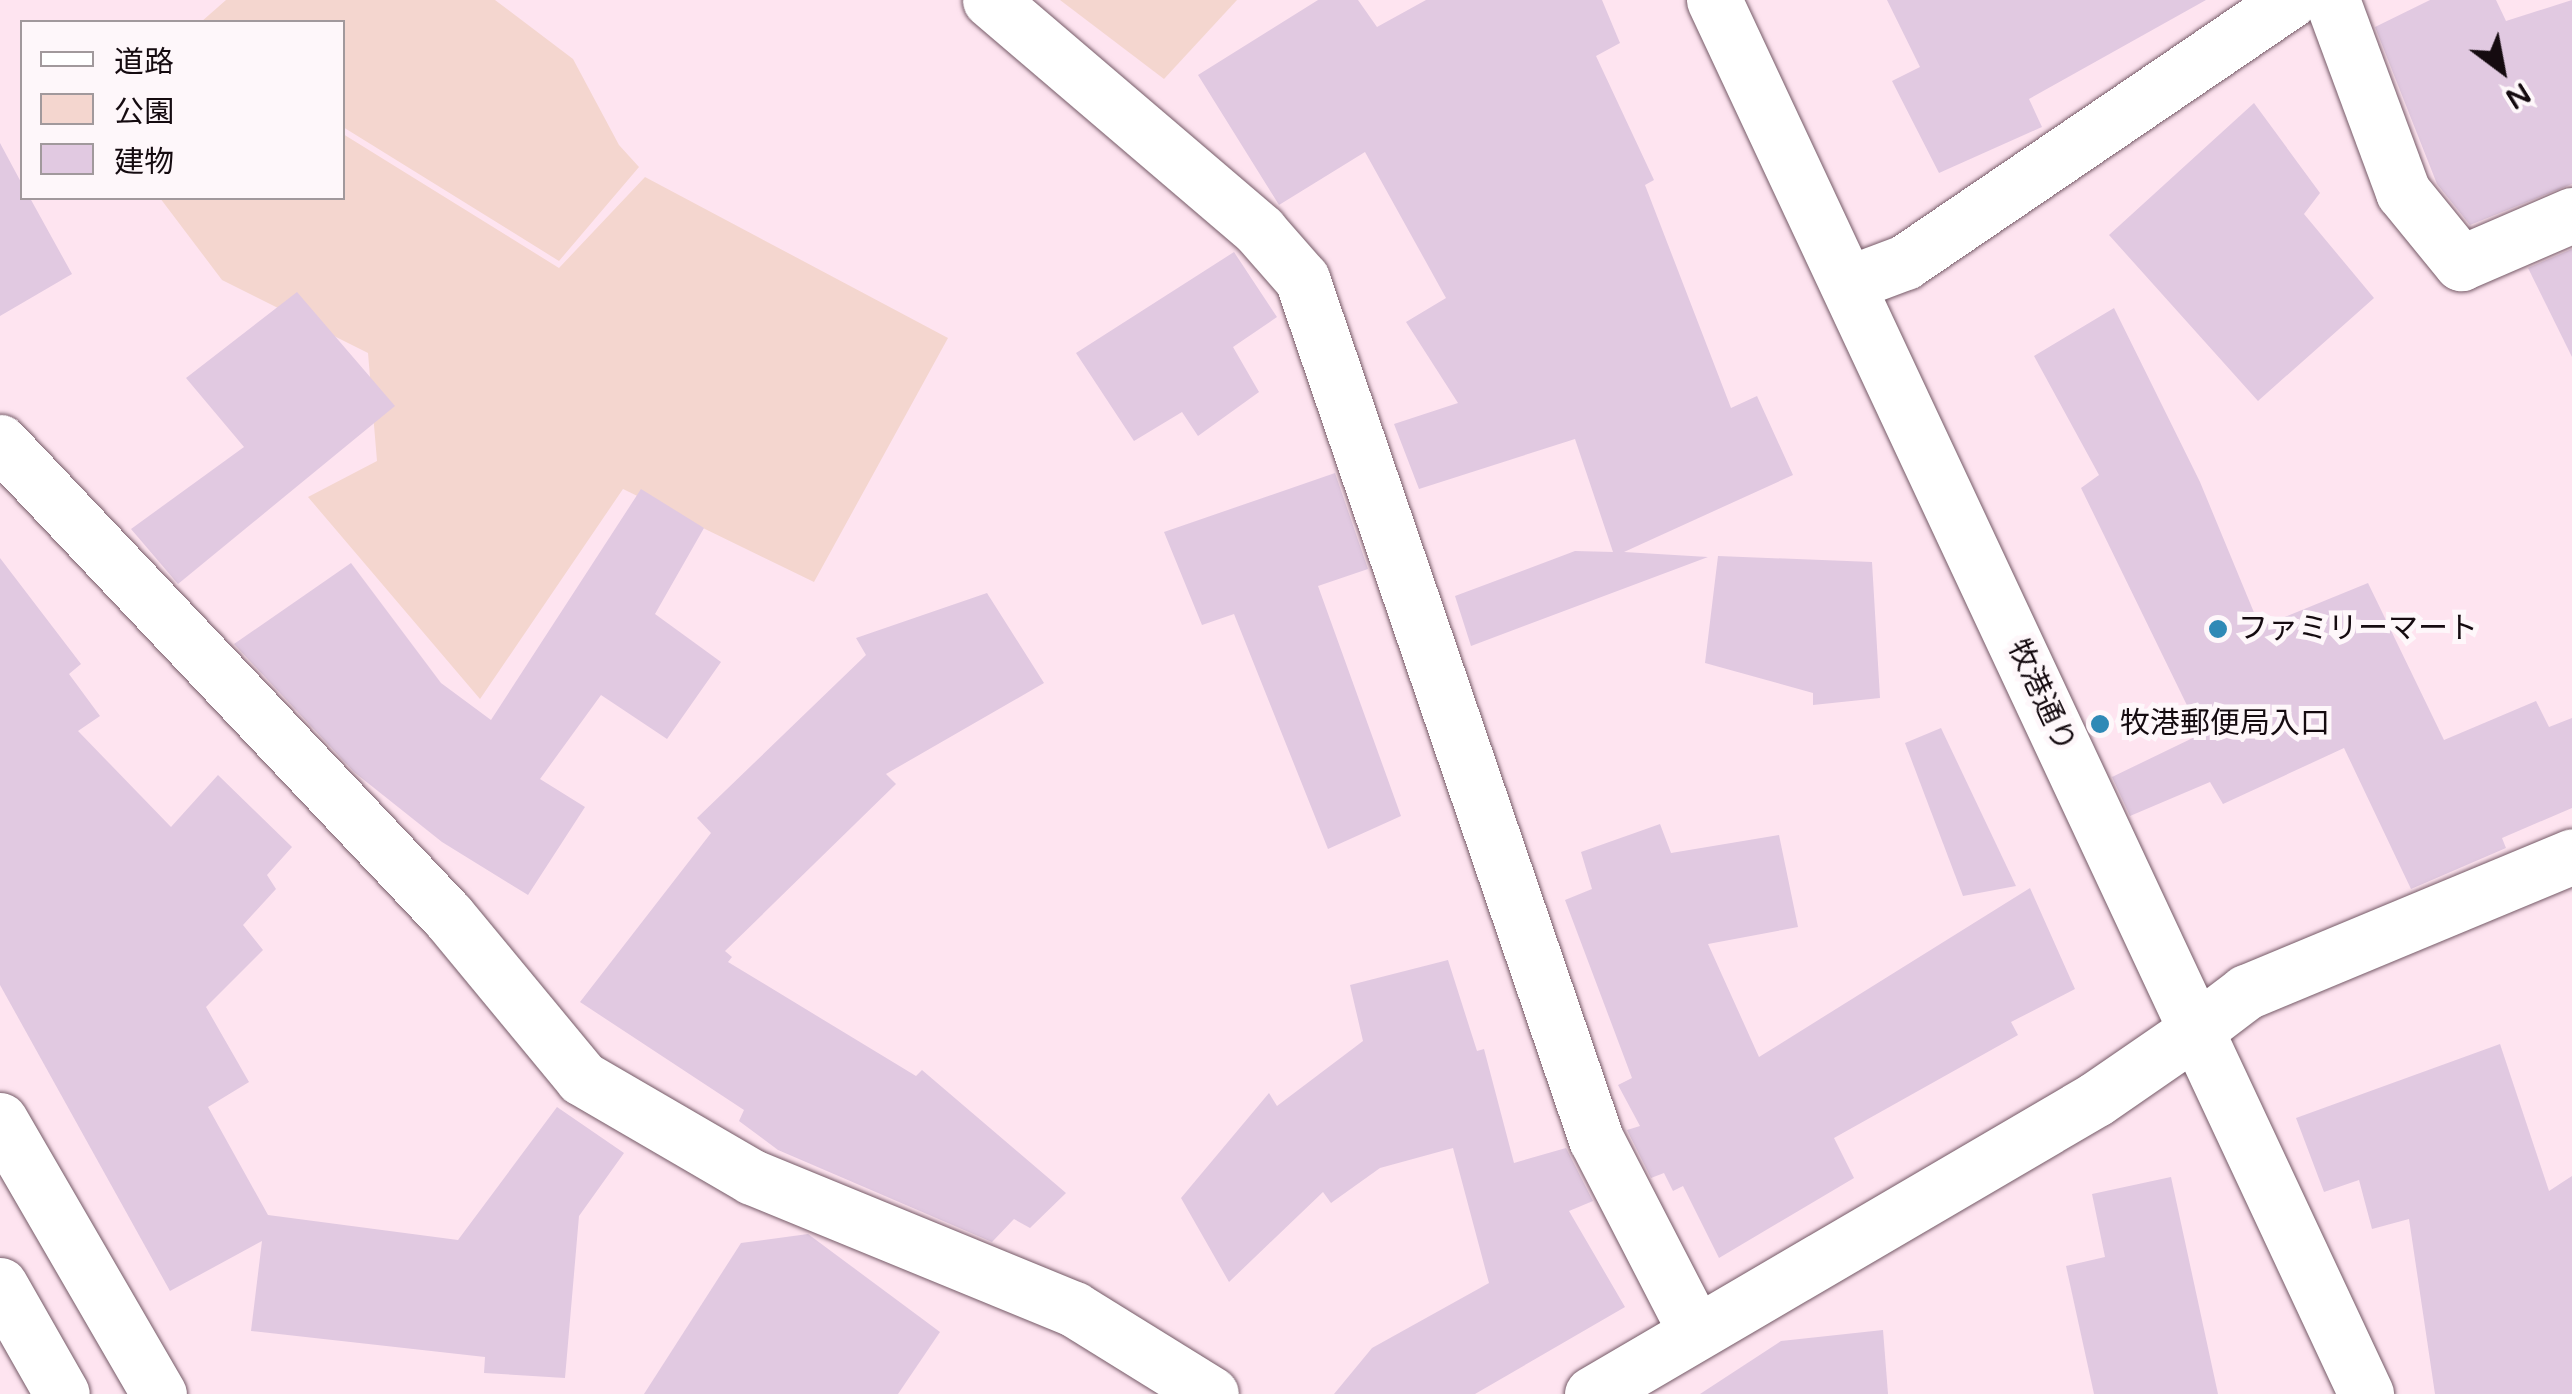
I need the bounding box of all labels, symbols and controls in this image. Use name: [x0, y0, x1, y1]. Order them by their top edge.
legend: [20, 20, 345, 200]
north arrow: [2452, 20, 2552, 120]
text: 道路: [114, 44, 174, 81]
text: N: [2499, 75, 2536, 116]
text: 公園: [114, 94, 174, 131]
text: 建物: [114, 144, 174, 181]
place label: ファミリーマート: [2238, 611, 2478, 647]
marker: ファミリーマート: [2207, 618, 2229, 640]
street label: 牧港通り: [1999, 634, 2083, 758]
place label: 牧港郵便局入口: [2120, 706, 2330, 742]
marker: 牧港郵便局入口: [2089, 713, 2111, 735]

